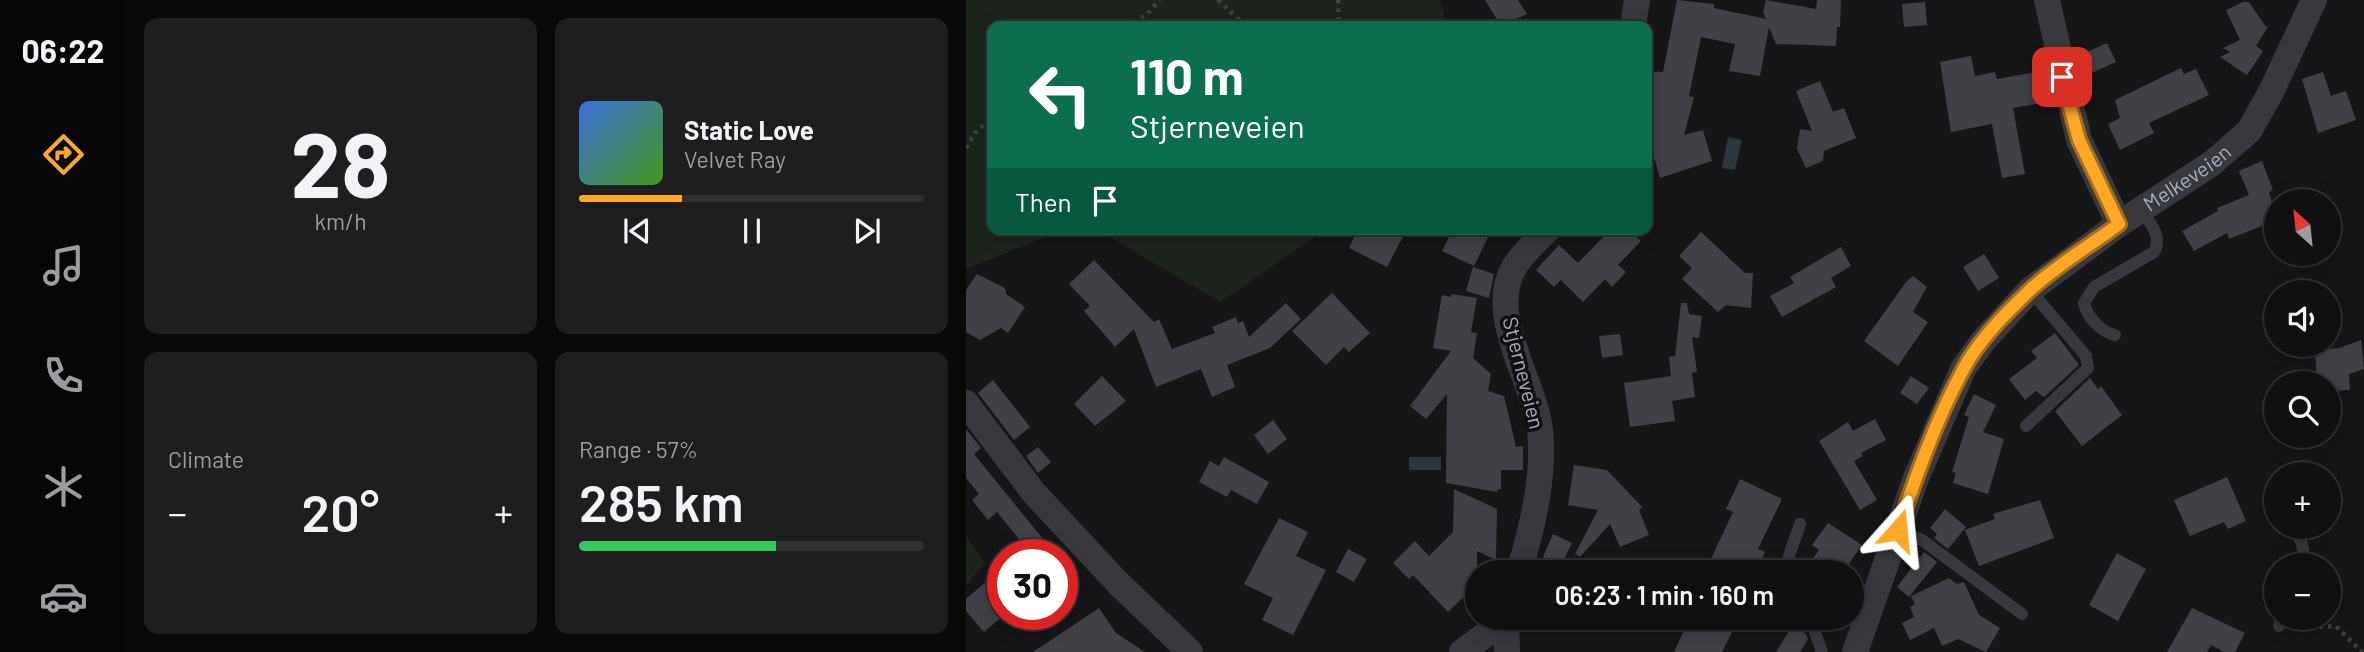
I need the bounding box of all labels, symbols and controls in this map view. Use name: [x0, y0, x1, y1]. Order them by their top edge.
text: 06:22: [22, 31, 104, 69]
text: 110 m: [1130, 46, 1244, 105]
pin: [2032, 47, 2092, 107]
icon: left: [1015, 49, 1106, 140]
icon: arrive: [2043, 58, 2081, 96]
text: Stjerneveien: [1130, 106, 1305, 144]
text: 28: [290, 107, 391, 216]
text: Static Love: [684, 114, 814, 145]
icon: directions: [39, 130, 88, 179]
street label: Melkeveien: [2138, 138, 2236, 216]
text: Velvet Ray: [684, 145, 786, 173]
icon: arrive: [1086, 182, 1124, 220]
text: Then: [1015, 186, 1072, 217]
north arrow: [2264, 189, 2342, 266]
map controls: [2264, 189, 2341, 630]
text: km/h: [314, 207, 367, 235]
icon: previous: [618, 212, 656, 250]
icon: pause: [733, 212, 771, 250]
icon: next: [848, 212, 886, 250]
icon: music: [39, 241, 88, 290]
button: sound: [2264, 280, 2341, 357]
street label: Stjerneveien: [1498, 314, 1550, 431]
icon: phone: [39, 351, 88, 400]
button: search: [2264, 371, 2341, 448]
text: Range · 57%: [579, 435, 698, 463]
text: Climate: [168, 445, 244, 473]
icon: climate: [39, 462, 88, 511]
button: +: [2264, 462, 2341, 539]
text: 285 km: [579, 470, 744, 532]
text: 20°: [302, 480, 379, 542]
text: −: [168, 489, 187, 535]
text: +: [494, 489, 513, 535]
position arrow: [1861, 493, 1935, 567]
speed limit sign: 30: [987, 539, 1078, 630]
button: −: [2264, 553, 2341, 630]
icon: car: [39, 572, 88, 621]
text: 06:23 · 1 min · 160 m: [1555, 579, 1774, 610]

